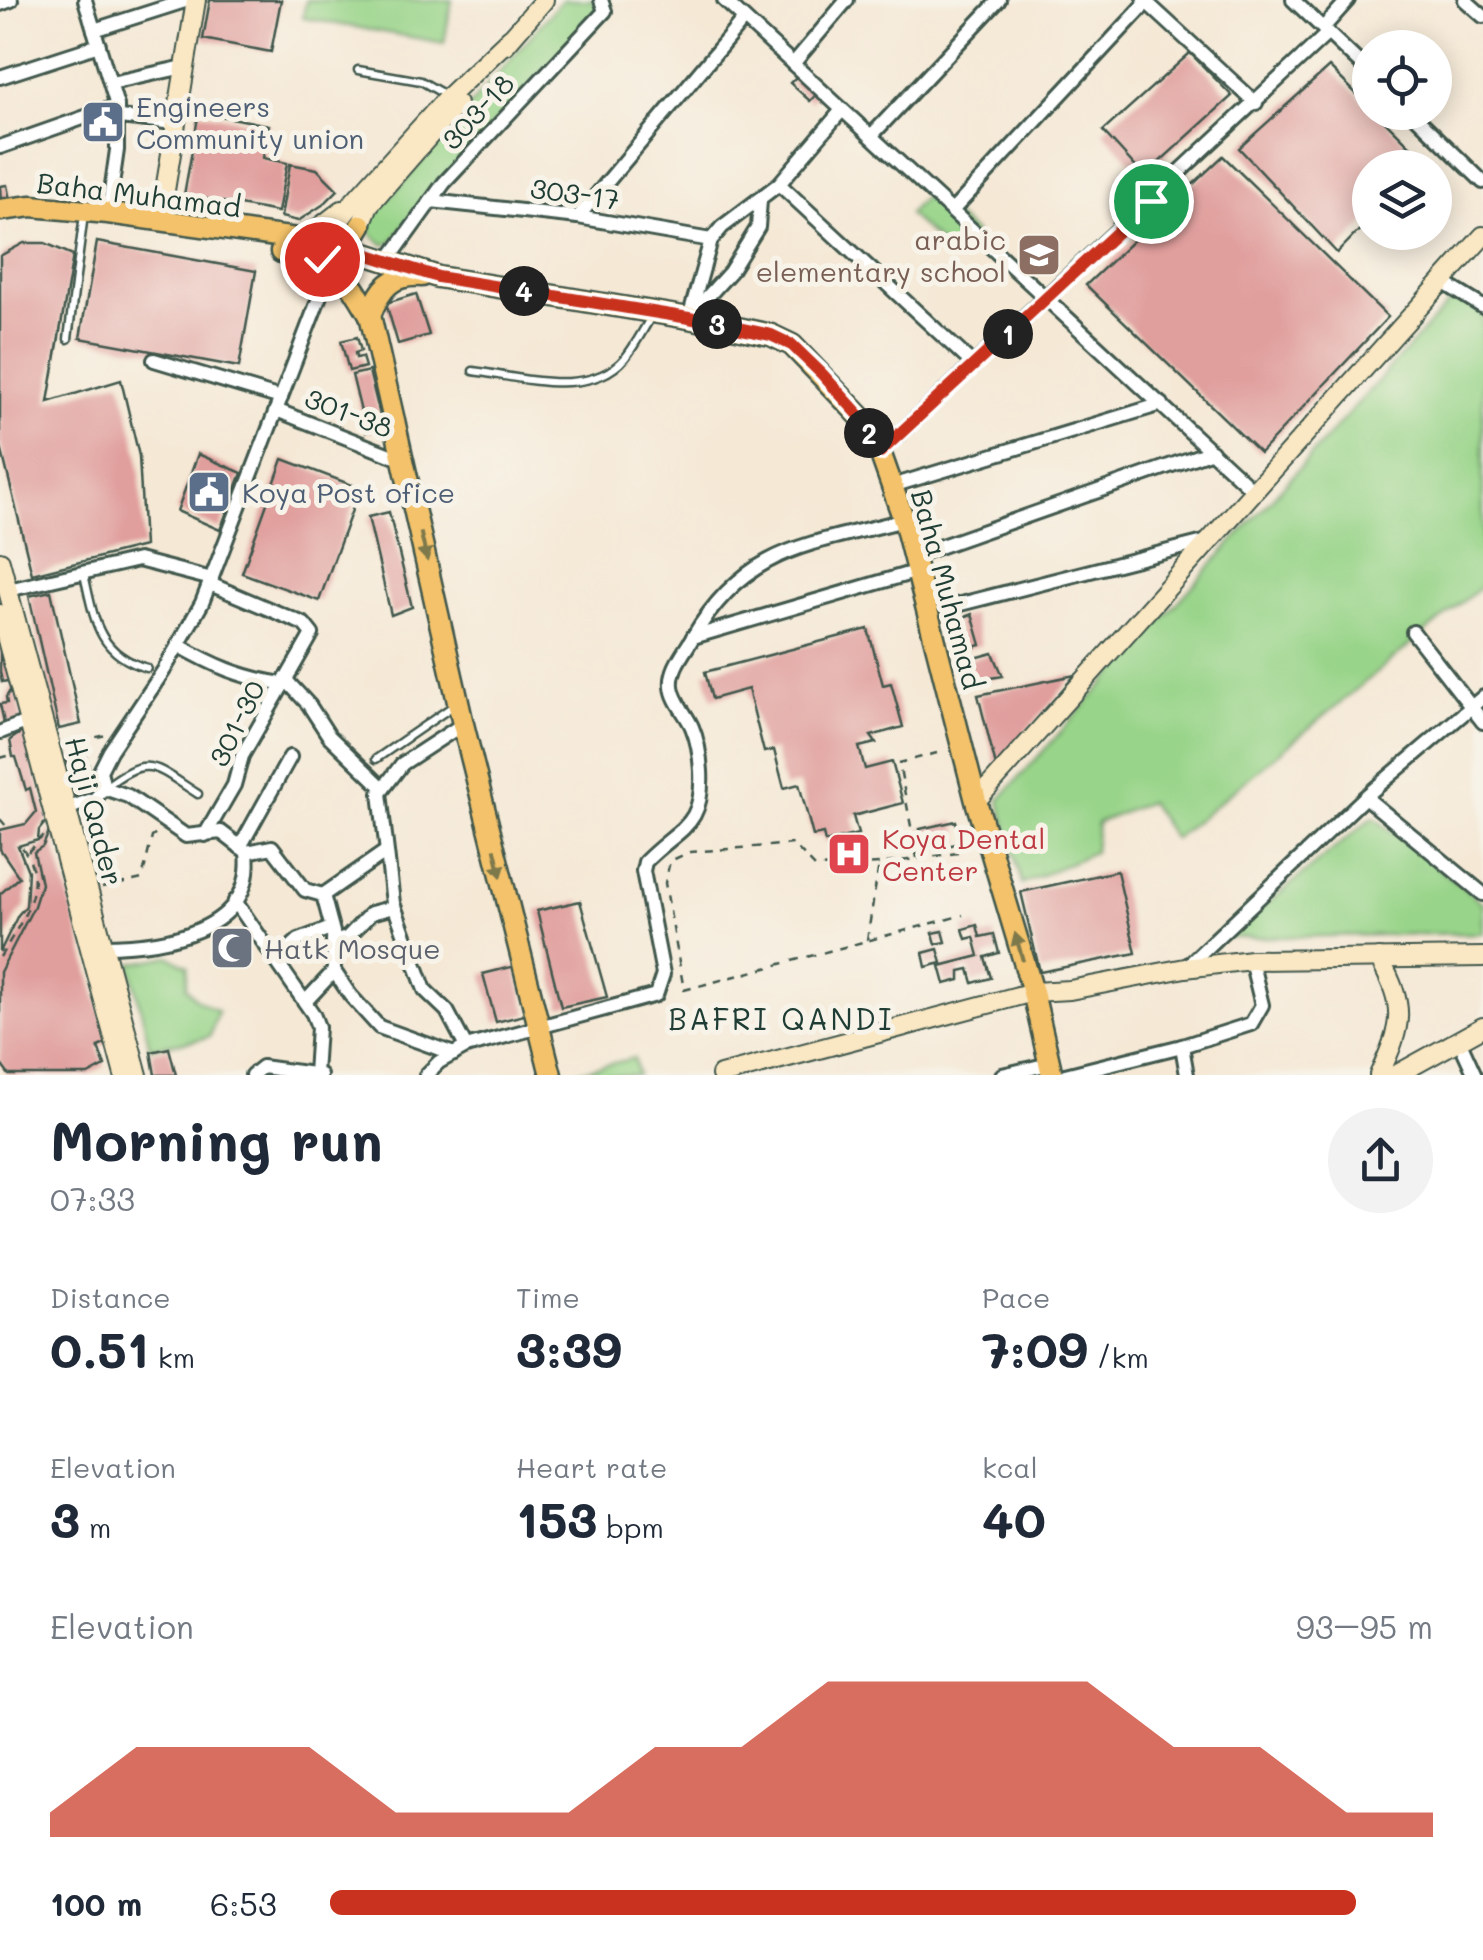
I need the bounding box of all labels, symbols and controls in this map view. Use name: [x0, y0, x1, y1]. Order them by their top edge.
map controls: [1352, 30, 1452, 250]
button: locate: [1352, 30, 1452, 130]
street label: 303-18: [433, 65, 521, 157]
place label: Engineers Community union: [136, 88, 364, 156]
public building icon: Engineers Community union: [80, 99, 126, 145]
button: layers: [1352, 150, 1452, 250]
pin: [1109, 159, 1194, 244]
street label: Baha Muhamad: [35, 164, 243, 224]
street label: 303-17: [528, 169, 622, 217]
icon: arrive: [1124, 174, 1179, 229]
pin: [280, 217, 365, 302]
place label: arabic elementary school: [756, 221, 1006, 289]
icon: check: [295, 232, 350, 287]
school or university icon: arabic elementary school: [1016, 232, 1062, 278]
pin: 4: [499, 266, 549, 316]
text: 4: [515, 273, 533, 309]
pin: 3: [692, 299, 742, 349]
text: 3: [709, 306, 725, 342]
pin: 1: [983, 309, 1033, 359]
text: 1: [1002, 316, 1014, 352]
street label: 301-38: [300, 379, 398, 445]
pin: 2: [844, 408, 894, 458]
text: 2: [861, 415, 877, 451]
public building icon: Koya Post ofice: [186, 469, 232, 515]
place label: Koya Post ofice: [242, 474, 455, 510]
street label: Baha Muhamad: [904, 485, 992, 693]
one-way arrow: [417, 532, 432, 563]
street label: 301-30: [200, 674, 272, 772]
street label: Haji Qader: [58, 733, 132, 889]
place label: Koya Dental Center: [882, 820, 1046, 888]
hospital icon: Koya Dental Center: [826, 831, 872, 877]
one-way arrow: [491, 848, 506, 879]
mosque icon: Hatk Mosque: [209, 925, 255, 971]
place label: Hatk Mosque: [264, 930, 441, 966]
one-way arrow: [1011, 931, 1026, 961]
district label: BAFRI QANDI: [668, 998, 894, 1038]
text: Morning run: [50, 1103, 383, 1175]
button: share: [1328, 1108, 1433, 1213]
text: 07:33: [50, 1177, 135, 1219]
text: Distance: [50, 1279, 171, 1315]
text: Time: [516, 1279, 580, 1315]
text: Pace: [982, 1279, 1050, 1315]
text: 0.51: [50, 1315, 149, 1381]
text: 3:39: [516, 1315, 622, 1381]
text: 7:09: [982, 1315, 1088, 1381]
text: km: [149, 1339, 195, 1375]
text: /km: [1088, 1339, 1149, 1375]
text: Elevation: [50, 1449, 176, 1485]
text: Heart rate: [516, 1449, 667, 1485]
text: kcal: [982, 1449, 1038, 1485]
text: 3: [50, 1485, 80, 1551]
text: 153: [516, 1485, 597, 1551]
text: 40: [982, 1485, 1046, 1551]
text: m: [80, 1509, 111, 1545]
text: bpm: [597, 1509, 664, 1545]
text: Elevation: [50, 1605, 194, 1647]
text: 93–95 m: [1296, 1605, 1433, 1647]
text: 100 m: [50, 1882, 142, 1924]
text: 6:53: [210, 1882, 277, 1924]

